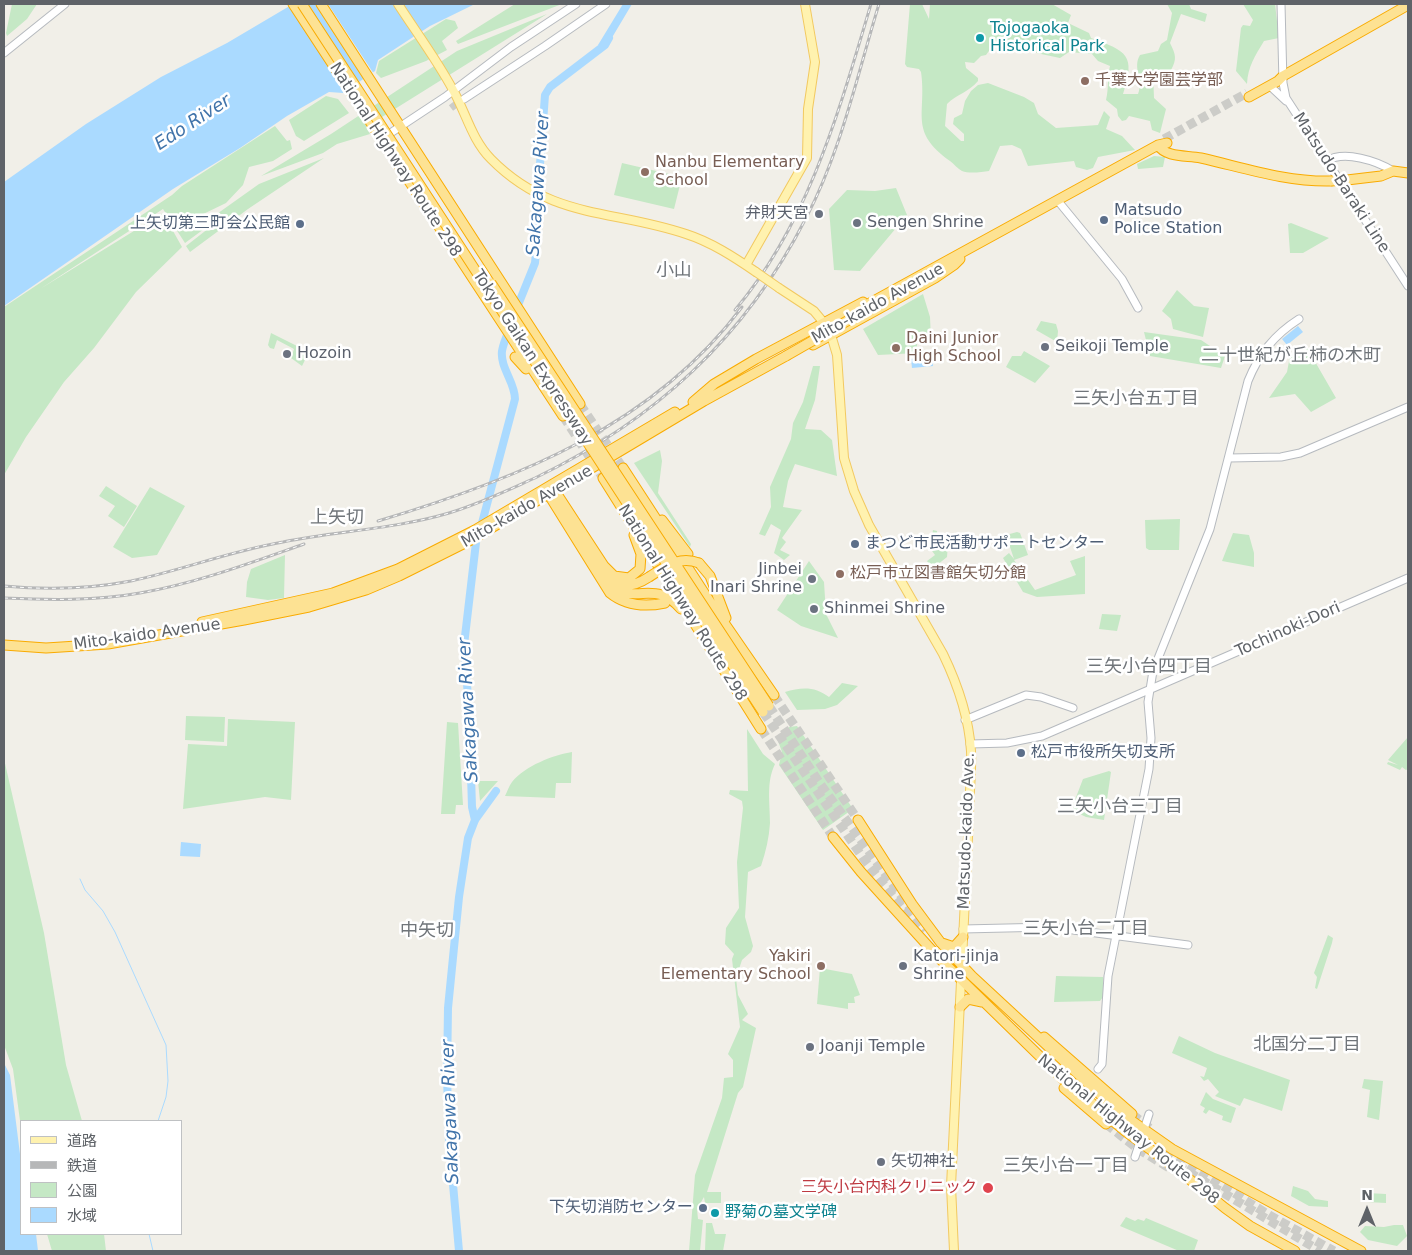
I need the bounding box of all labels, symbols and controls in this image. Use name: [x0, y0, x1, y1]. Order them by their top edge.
place label: Tojogaoka Historical Park: [990, 19, 1105, 57]
marker: Tojogaoka Historical Park: [974, 32, 986, 44]
street label: National Highway Route 298: [325, 59, 465, 261]
place label: 千葉大学園芸学部: [1095, 71, 1223, 91]
marker: 千葉大学園芸学部: [1079, 75, 1091, 87]
water label: Edo River: [151, 90, 235, 156]
street label: Matsudo-Baraki Line: [1289, 109, 1393, 257]
water label: Sakagawa River: [523, 111, 555, 257]
place label: Nanbu Elementary School: [655, 153, 804, 191]
marker: Nanbu Elementary School: [639, 166, 651, 178]
place label: Matsudo Police Station: [1114, 201, 1222, 239]
place label: 弁財天宮: [745, 204, 809, 224]
marker: 弁財天宮: [813, 208, 825, 220]
place label: Sengen Shrine: [867, 213, 984, 233]
place label: 上矢切第三町会公民館: [130, 214, 290, 234]
marker: Matsudo Police Station: [1098, 214, 1110, 226]
marker: Sengen Shrine: [851, 217, 863, 229]
marker: 上矢切第三町会公民館: [294, 218, 306, 230]
district label: 小山: [656, 260, 692, 282]
street label: Mito-kaido Avenue: [809, 260, 947, 348]
street label: Tokyo Gaikan Expressway: [468, 267, 596, 449]
place label: Daini Junior High School: [906, 329, 1001, 367]
place label: Seikoji Temple: [1055, 337, 1169, 357]
marker: Seikoji Temple: [1039, 341, 1051, 353]
marker: Daini Junior High School: [890, 342, 902, 354]
place label: Hozoin: [297, 344, 352, 364]
district label: 二十世紀が丘柿の木町: [1201, 345, 1381, 367]
marker: Hozoin: [281, 348, 293, 360]
district label: 三矢小台五丁目: [1073, 388, 1199, 410]
street label: Mito-kaido Avenue: [458, 462, 596, 552]
street label: National Highway Route 298: [613, 501, 751, 705]
district label: 上矢切: [310, 507, 364, 529]
place label: まつど市民活動サポートセンター: [865, 534, 1105, 554]
marker: まつど市民活動サポートセンター: [849, 538, 861, 550]
place label: Jinbei Inari Shrine: [710, 560, 802, 598]
place label: 松戸市立図書館矢切分館: [850, 564, 1026, 584]
marker: 松戸市立図書館矢切分館: [834, 568, 846, 580]
marker: Jinbei Inari Shrine: [806, 573, 818, 585]
street label: Tochinoki-Dori: [1233, 598, 1343, 662]
place label: Shinmei Shrine: [824, 599, 945, 619]
marker: Shinmei Shrine: [808, 603, 820, 615]
street label: Mito-kaido Avenue: [72, 615, 222, 655]
water label: Sakagawa River: [454, 637, 484, 783]
district label: 三矢小台四丁目: [1086, 656, 1212, 678]
place label: 松戸市役所矢切支所: [1031, 743, 1175, 763]
marker: 松戸市役所矢切支所: [1015, 747, 1027, 759]
street label: Matsudo-kaido Ave.: [955, 752, 979, 910]
district label: 三矢小台三丁目: [1057, 796, 1183, 818]
district label: 三矢小台二丁目: [1023, 918, 1149, 940]
district label: 中矢切: [400, 920, 454, 942]
place label: Yakiri Elementary School: [661, 947, 811, 985]
place label: Katori-jinja Shrine: [913, 947, 999, 985]
marker: Yakiri Elementary School: [815, 960, 827, 972]
marker: Katori-jinja Shrine: [897, 960, 909, 972]
district label: 北国分二丁目: [1253, 1034, 1361, 1056]
place label: Joanji Temple: [820, 1037, 925, 1057]
water label: Sakagawa River: [438, 1039, 464, 1185]
marker: Joanji Temple: [804, 1041, 816, 1053]
street label: National Highway Route 298: [1033, 1051, 1223, 1209]
legend: [20, 1120, 182, 1235]
text: 道路: [67, 1132, 97, 1150]
place label: 矢切神社: [891, 1152, 955, 1172]
district label: 三矢小台一丁目: [1003, 1155, 1129, 1177]
marker: 矢切神社: [875, 1156, 887, 1168]
text: 鉄道: [67, 1157, 97, 1175]
place label: 三矢小台内科クリニック: [801, 1178, 977, 1198]
marker: 三矢小台内科クリニック: [981, 1181, 995, 1195]
text: 公園: [67, 1182, 97, 1200]
north arrow: [1342, 1185, 1392, 1235]
text: N: [1361, 1187, 1373, 1203]
place label: 下矢切消防センター: [549, 1198, 693, 1218]
marker: 下矢切消防センター: [697, 1202, 709, 1214]
place label: 野菊の墓文学碑: [725, 1203, 837, 1223]
text: 水域: [67, 1207, 97, 1225]
marker: 野菊の墓文学碑: [709, 1207, 721, 1219]

